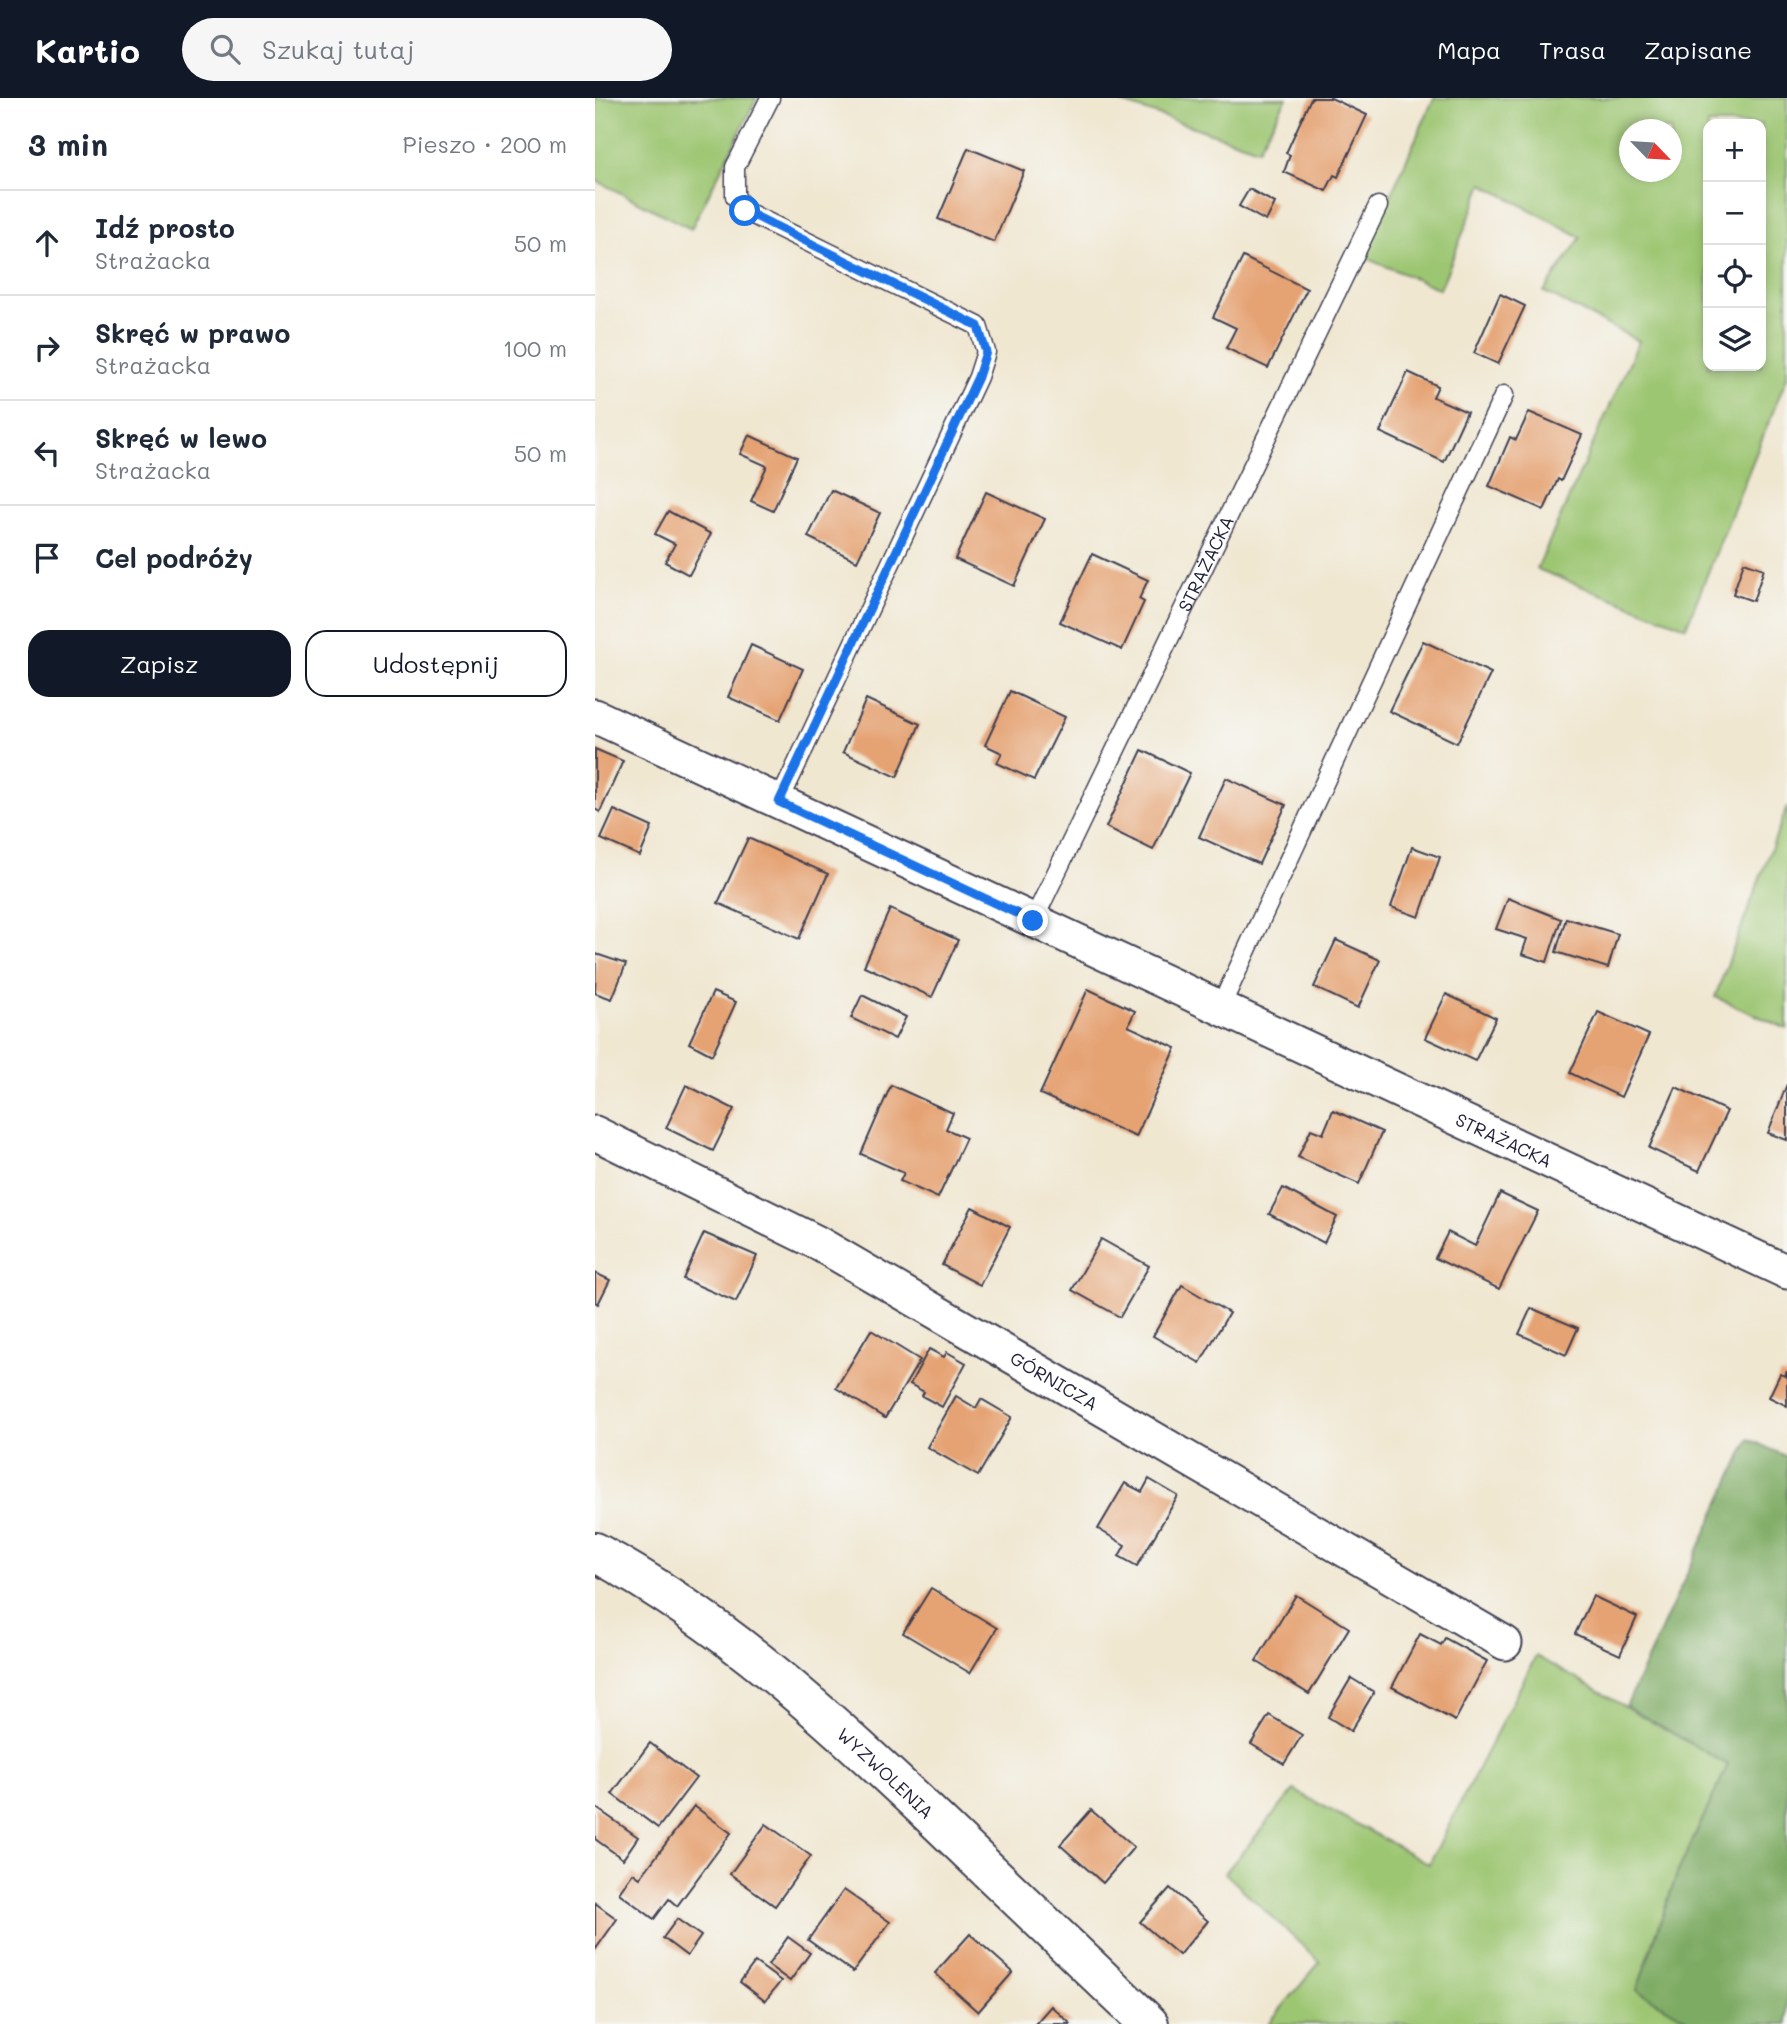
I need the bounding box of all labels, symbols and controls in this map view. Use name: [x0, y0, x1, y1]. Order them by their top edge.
search box: [182, 18, 672, 81]
text: Kartio: [35, 28, 140, 71]
icon: search: [206, 30, 244, 68]
text: Szukaj tutaj: [262, 32, 414, 66]
text: Mapa: [1437, 34, 1501, 65]
text: Trasa: [1539, 34, 1606, 65]
text: Zapisane: [1644, 34, 1752, 65]
north arrow: [1619, 119, 1682, 182]
map controls: [1703, 119, 1766, 371]
button: +: [1703, 119, 1766, 182]
text: 3 min: [28, 124, 108, 164]
text: Pieszo · 200 m: [402, 129, 567, 159]
button: −: [1703, 182, 1766, 245]
route start: [729, 195, 760, 226]
text: Idź prosto: [95, 211, 235, 245]
icon: ahead: [28, 224, 66, 262]
text: 50 m: [514, 228, 567, 258]
text: Strażacka: [95, 245, 211, 275]
button: locate: [1703, 245, 1766, 308]
button: layers: [1703, 308, 1766, 371]
text: Skręć w prawo: [95, 316, 290, 350]
icon: right: [28, 329, 66, 367]
text: 100 m: [503, 333, 567, 363]
text: Strażacka: [95, 350, 211, 380]
text: Skręć w lewo: [95, 421, 267, 455]
icon: left: [28, 434, 66, 472]
text: 50 m: [514, 438, 567, 468]
text: Strażacka: [95, 455, 211, 485]
street label: STRAŻACKA: [1172, 511, 1239, 615]
icon: arrive: [28, 539, 66, 577]
text: Cel podróży: [95, 541, 253, 575]
button: Zapisz: [28, 630, 291, 697]
button: Udostępnij: [305, 630, 567, 697]
route end: [1017, 905, 1048, 936]
street label: STRAŻACKA: [1452, 1107, 1556, 1173]
street label: GÓRNICZA: [1006, 1346, 1102, 1416]
street label: WYZWOLENIA: [832, 1722, 939, 1824]

